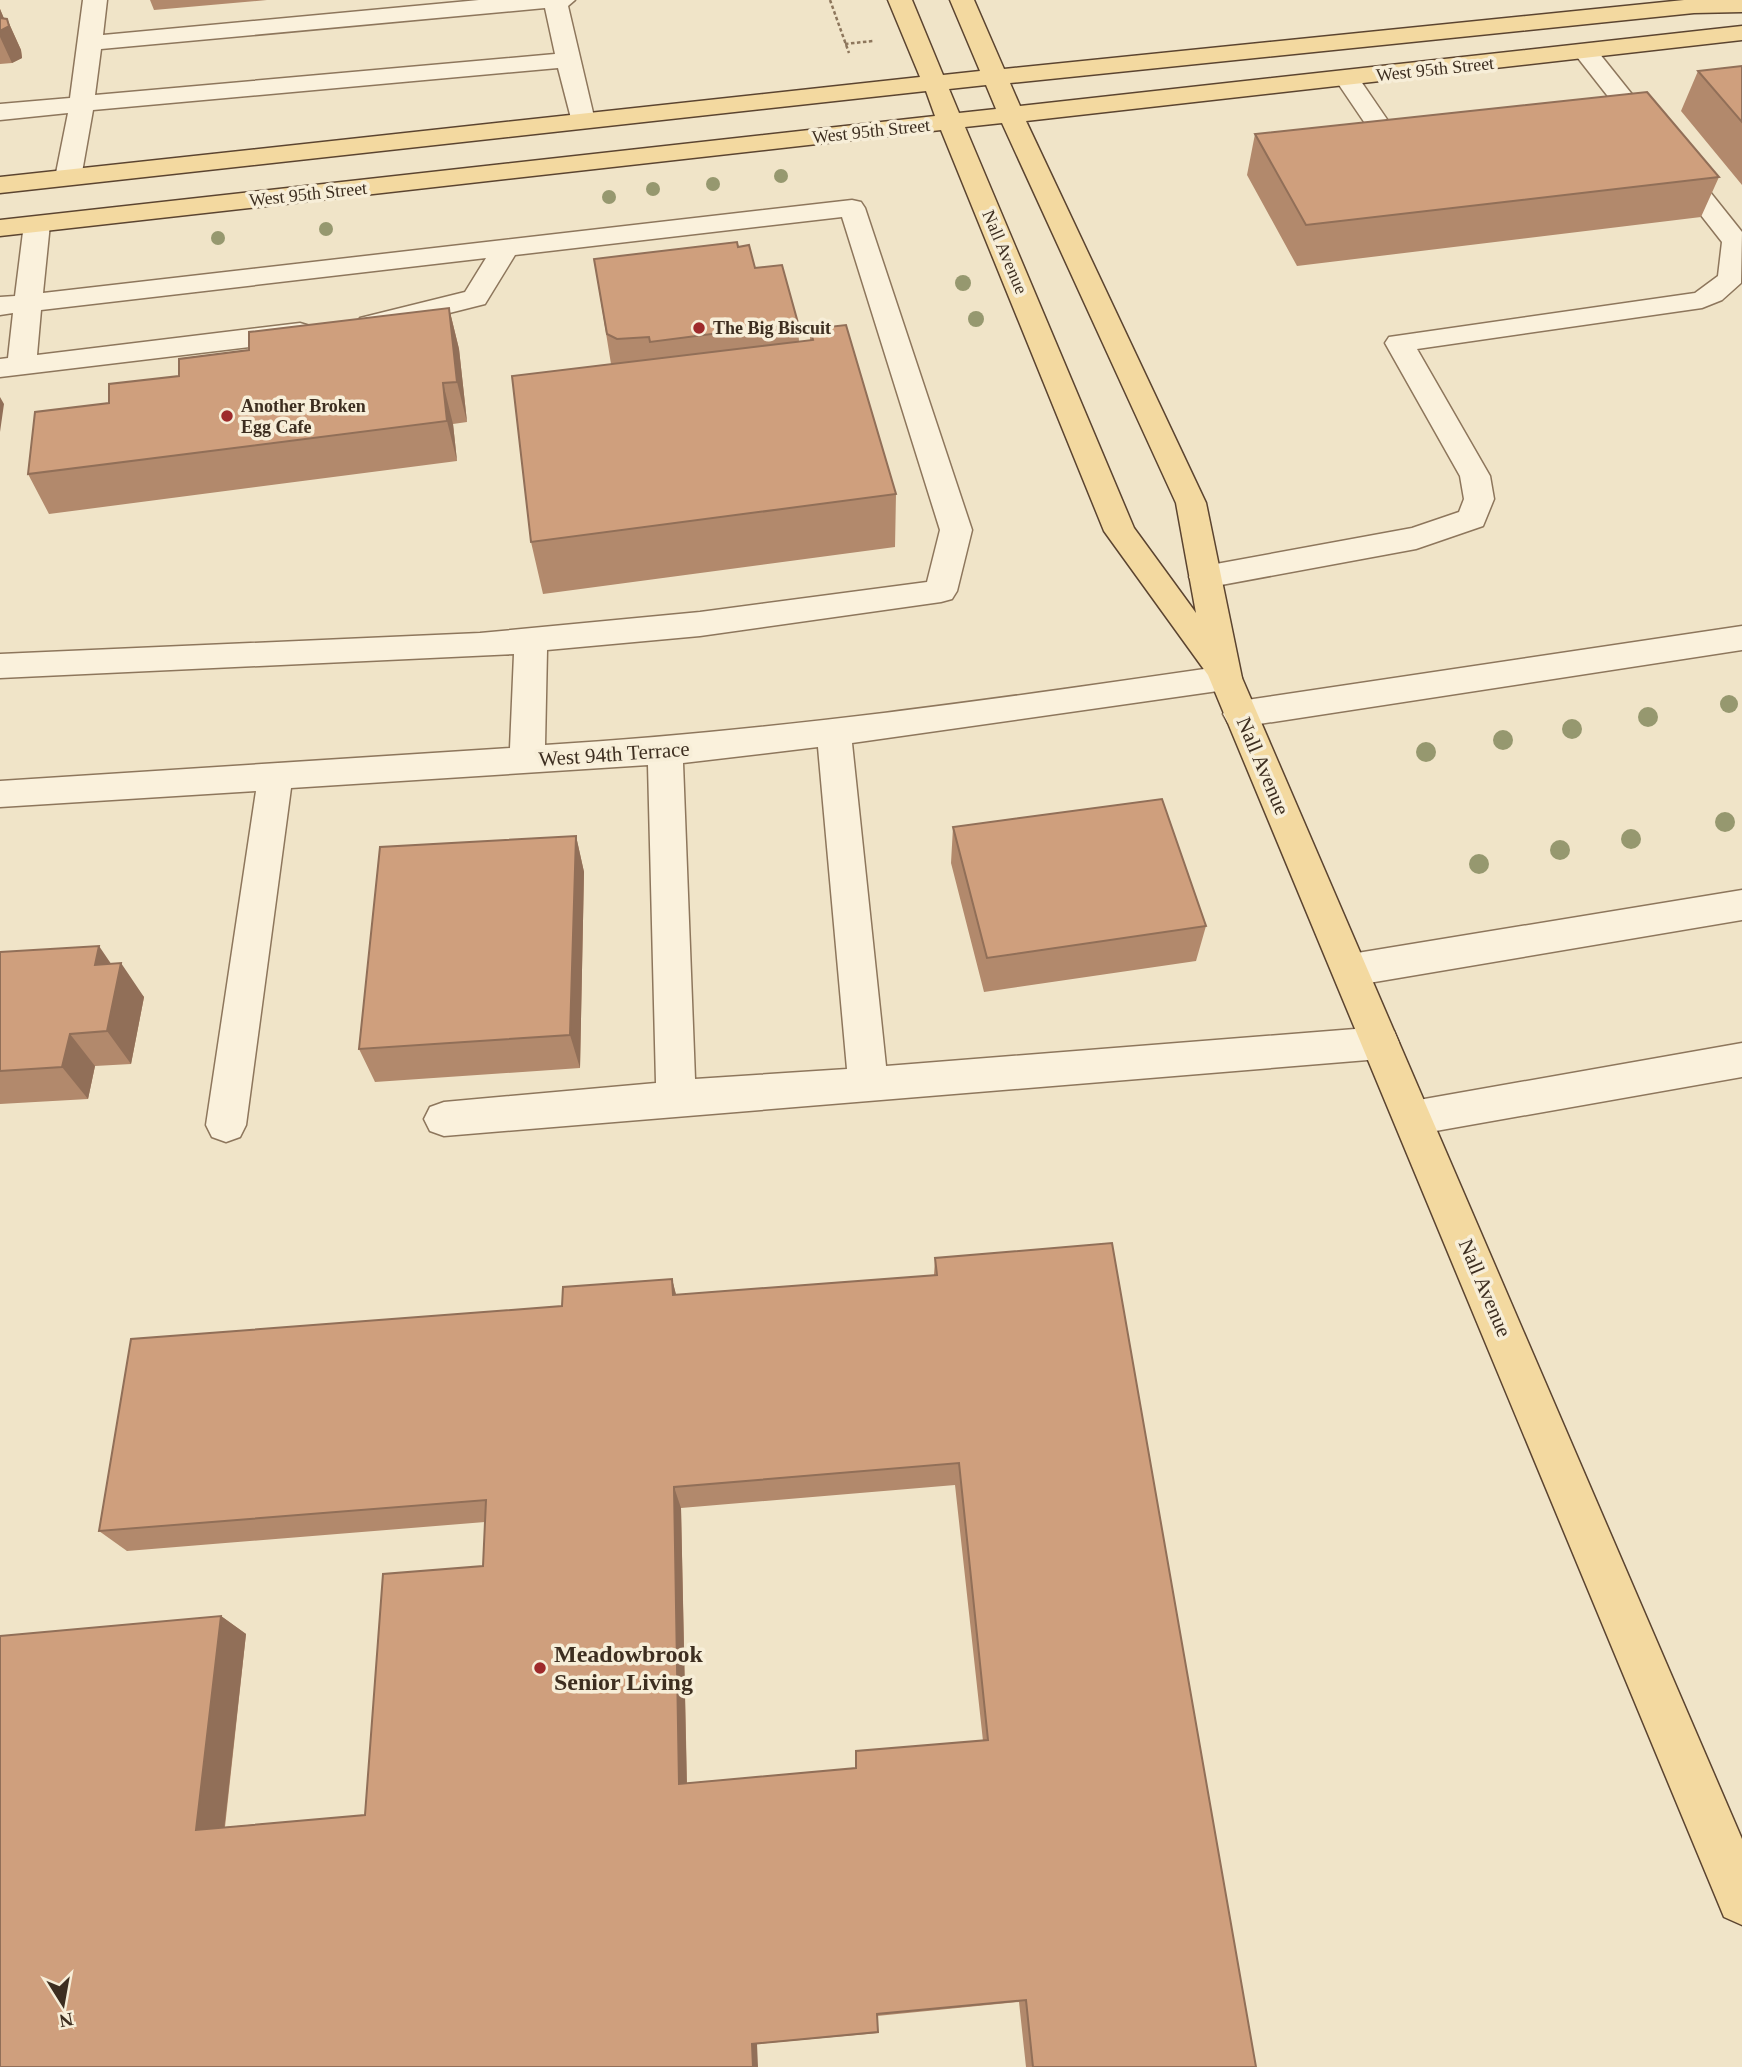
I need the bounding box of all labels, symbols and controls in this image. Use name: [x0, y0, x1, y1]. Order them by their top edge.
street label: West 95th Street: [1375, 53, 1495, 85]
street label: West 95th Street: [811, 115, 931, 147]
street label: West 95th Street: [248, 178, 368, 210]
street label: Nall Avenue: [978, 207, 1032, 297]
place label: The Big Biscuit: [713, 318, 831, 338]
marker: The Big Biscuit: [691, 320, 707, 336]
place label: Another Broken Egg Cafe: [241, 396, 366, 437]
marker: Another Broken Egg Cafe: [219, 408, 235, 424]
street label: Nall Avenue: [1232, 713, 1294, 819]
street label: West 94th Terrace: [538, 737, 690, 771]
street label: Nall Avenue: [1454, 1235, 1516, 1341]
place label: Meadowbrook Senior Living: [554, 1641, 704, 1695]
marker: Meadowbrook Senior Living: [532, 1660, 548, 1676]
north arrow: [28, 1969, 98, 2039]
text: N: [57, 2009, 75, 2032]

